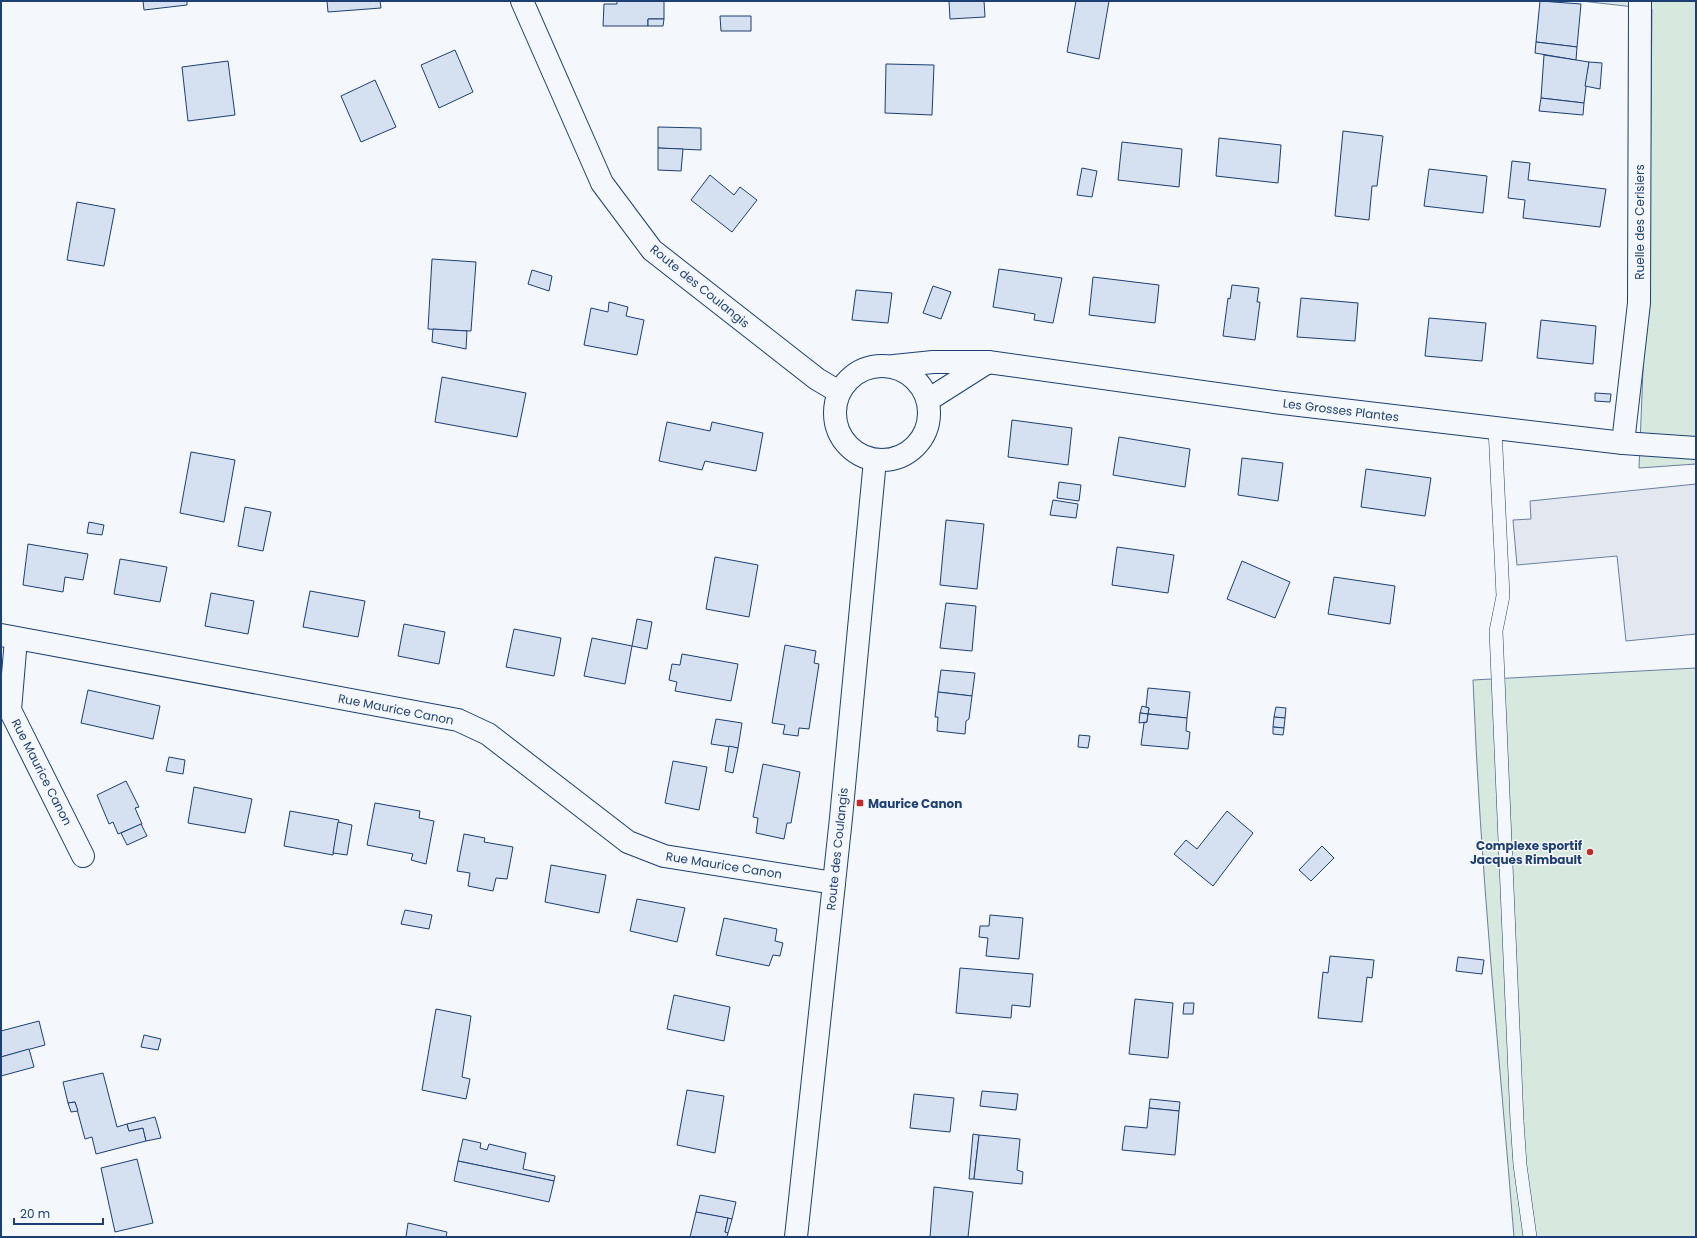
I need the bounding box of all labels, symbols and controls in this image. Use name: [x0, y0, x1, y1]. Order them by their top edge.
street label: Ruelle des Cerisiers: [1631, 164, 1648, 280]
street label: Route des Coulangis: [647, 241, 753, 331]
street label: Les Grosses Plantes: [1282, 394, 1400, 426]
street label: Rue Maurice Canon: [337, 689, 455, 729]
street label: Rue Maurice Canon: [8, 716, 76, 828]
street label: Route des Coulangis: [822, 787, 852, 911]
place label: Maurice Canon: [868, 795, 962, 812]
marker: Maurice Canon: [855, 798, 865, 808]
place label: Complexe sportif Jacques Rimbault: [1470, 837, 1583, 868]
street label: Rue Maurice Canon: [665, 847, 783, 883]
marker: Complexe sportif Jacques Rimbault: [1585, 847, 1595, 857]
scale bar: [14, 1200, 103, 1226]
text: 20 m: [20, 1205, 50, 1222]

